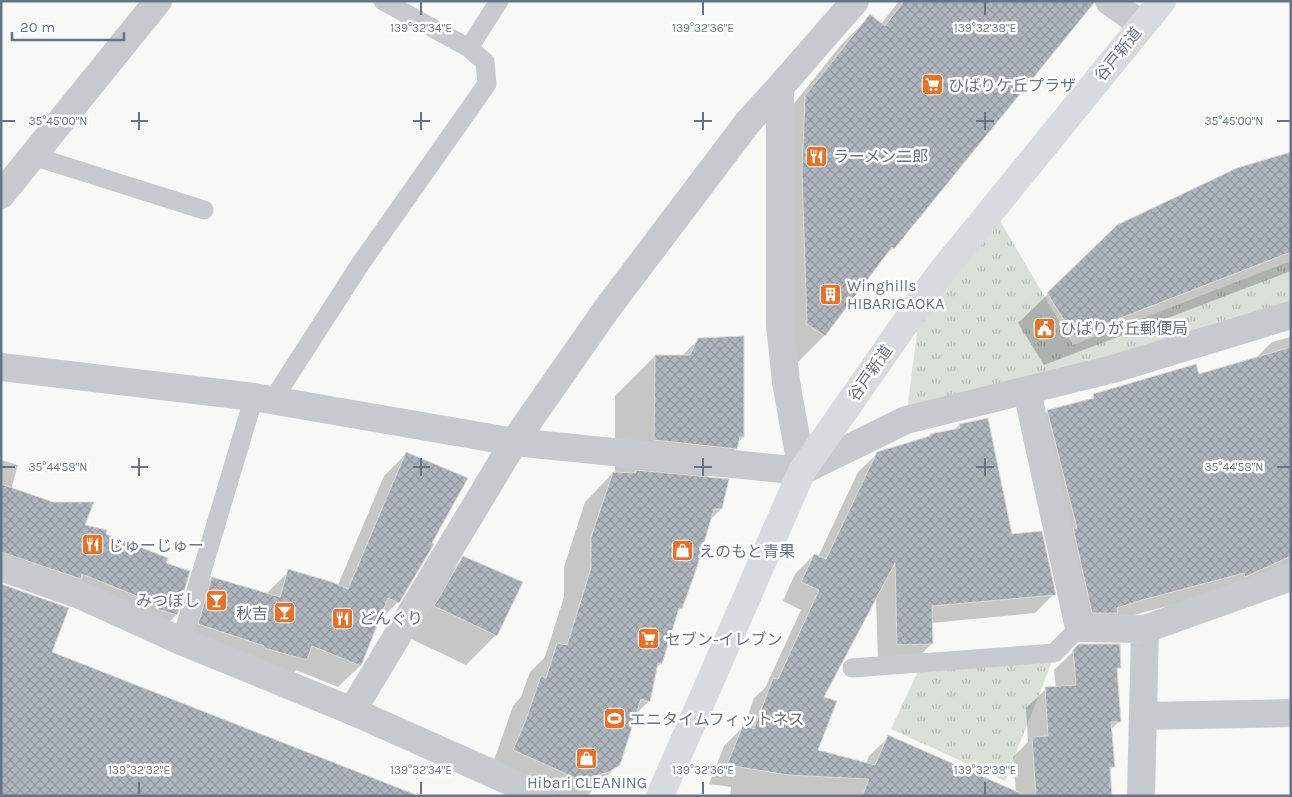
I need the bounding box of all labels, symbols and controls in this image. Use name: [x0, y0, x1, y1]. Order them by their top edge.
scale bar: [12, 10, 125, 42]
text: 20 m: [20, 18, 55, 36]
text: 139°32'34"E: [390, 21, 452, 35]
text: 139°32'36"E: [672, 21, 734, 35]
text: 139°32'38"E: [954, 21, 1016, 35]
street label: 谷戸新道: [1090, 23, 1146, 85]
supermarket icon: ひばりケ丘プラザ: [920, 73, 944, 97]
place label: ひばりケ丘プラザ: [948, 76, 1076, 95]
text: 35°45'00"N: [28, 114, 88, 128]
text: 35°45'00"N: [1204, 114, 1264, 128]
restaurant icon: ラーメン二郎: [805, 144, 829, 168]
place label: ラーメン二郎: [833, 147, 928, 166]
place label: Winghills HIBARIGAOKA: [847, 276, 944, 313]
building icon: Winghills HIBARIGAOKA: [819, 282, 843, 306]
public building icon: ひばりが丘郵便局: [1032, 316, 1056, 340]
place label: ひばりが丘郵便局: [1060, 319, 1188, 338]
street label: 谷戸新道: [844, 341, 896, 405]
text: 35°44'58"N: [29, 460, 88, 474]
text: 35°44'58"N: [1205, 460, 1264, 474]
restaurant icon: じゅーじゅー: [80, 533, 104, 557]
place label: じゅーじゅー: [108, 536, 204, 555]
shop icon: えのもと青果: [671, 539, 695, 563]
place label: えのもと青果: [699, 542, 795, 561]
bar icon: みつぼし: [204, 588, 228, 612]
place label: みつぼし: [136, 591, 200, 610]
bar icon: 秋吉: [272, 601, 296, 625]
place label: 秋吉: [236, 604, 268, 623]
restaurant icon: どんぐり: [331, 606, 355, 630]
place label: どんぐり: [359, 609, 423, 628]
supermarket icon: セブン-イレブン: [637, 627, 661, 651]
place label: セブン-イレブン: [665, 630, 783, 649]
sports icon: エニタイムフィットネス: [602, 707, 626, 731]
place label: エニタイムフィットネス: [630, 710, 804, 729]
shop icon: Hibari CLEANING: [575, 746, 599, 770]
text: 139°32'32"E: [108, 763, 170, 777]
text: 139°32'34"E: [390, 763, 452, 777]
text: 139°32'36"E: [672, 763, 734, 777]
text: 139°32'38"E: [954, 763, 1016, 777]
place label: Hibari CLEANING: [527, 773, 647, 792]

